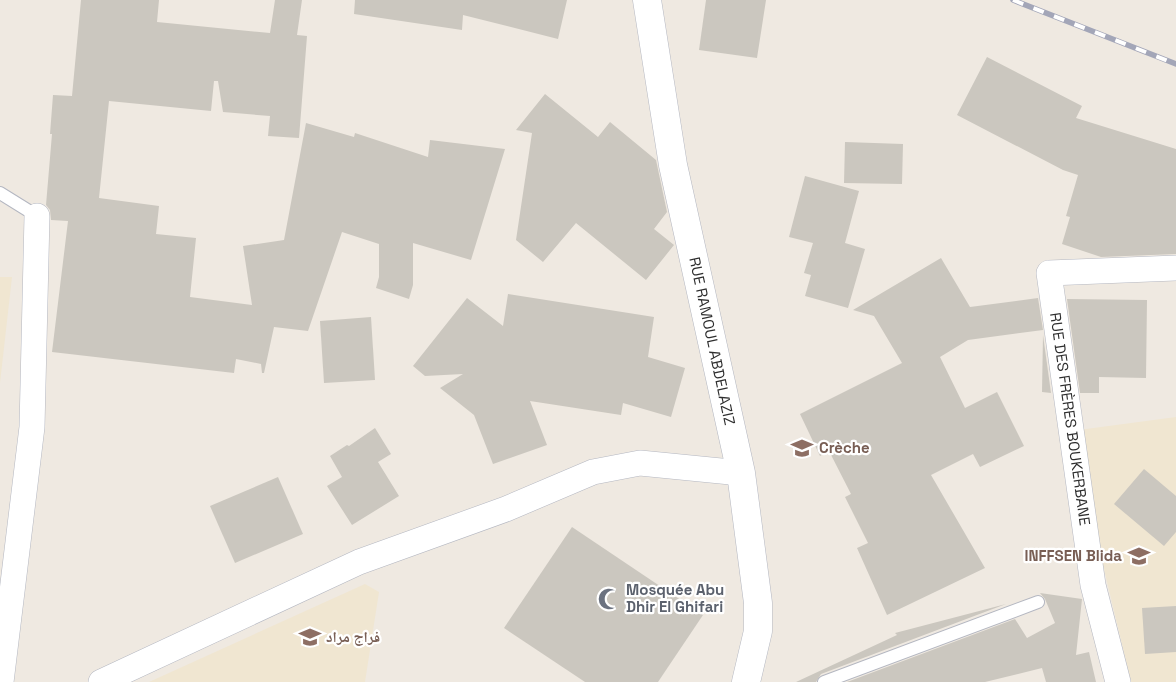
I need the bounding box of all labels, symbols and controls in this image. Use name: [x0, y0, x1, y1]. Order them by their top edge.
street label: RUE RAMOUL ABDELAZIZ: [685, 255, 740, 427]
street label: RUE DES FRÈRES BOUKERBANE: [1046, 311, 1095, 527]
school or university icon: Crèche: [789, 435, 815, 461]
place label: Crèche: [819, 438, 870, 457]
school or university icon: INFFSEN Blida: [1126, 543, 1152, 569]
place label: INFFSEN Blida: [1025, 546, 1122, 565]
place label: Mosquée Abu Dhir El Ghifari: [626, 580, 724, 616]
mosque icon: Mosquée Abu Dhir El Ghifari: [596, 586, 622, 612]
school or university icon: فراج مراد: [297, 624, 323, 650]
place label: فراج مراد: [326, 627, 380, 646]

